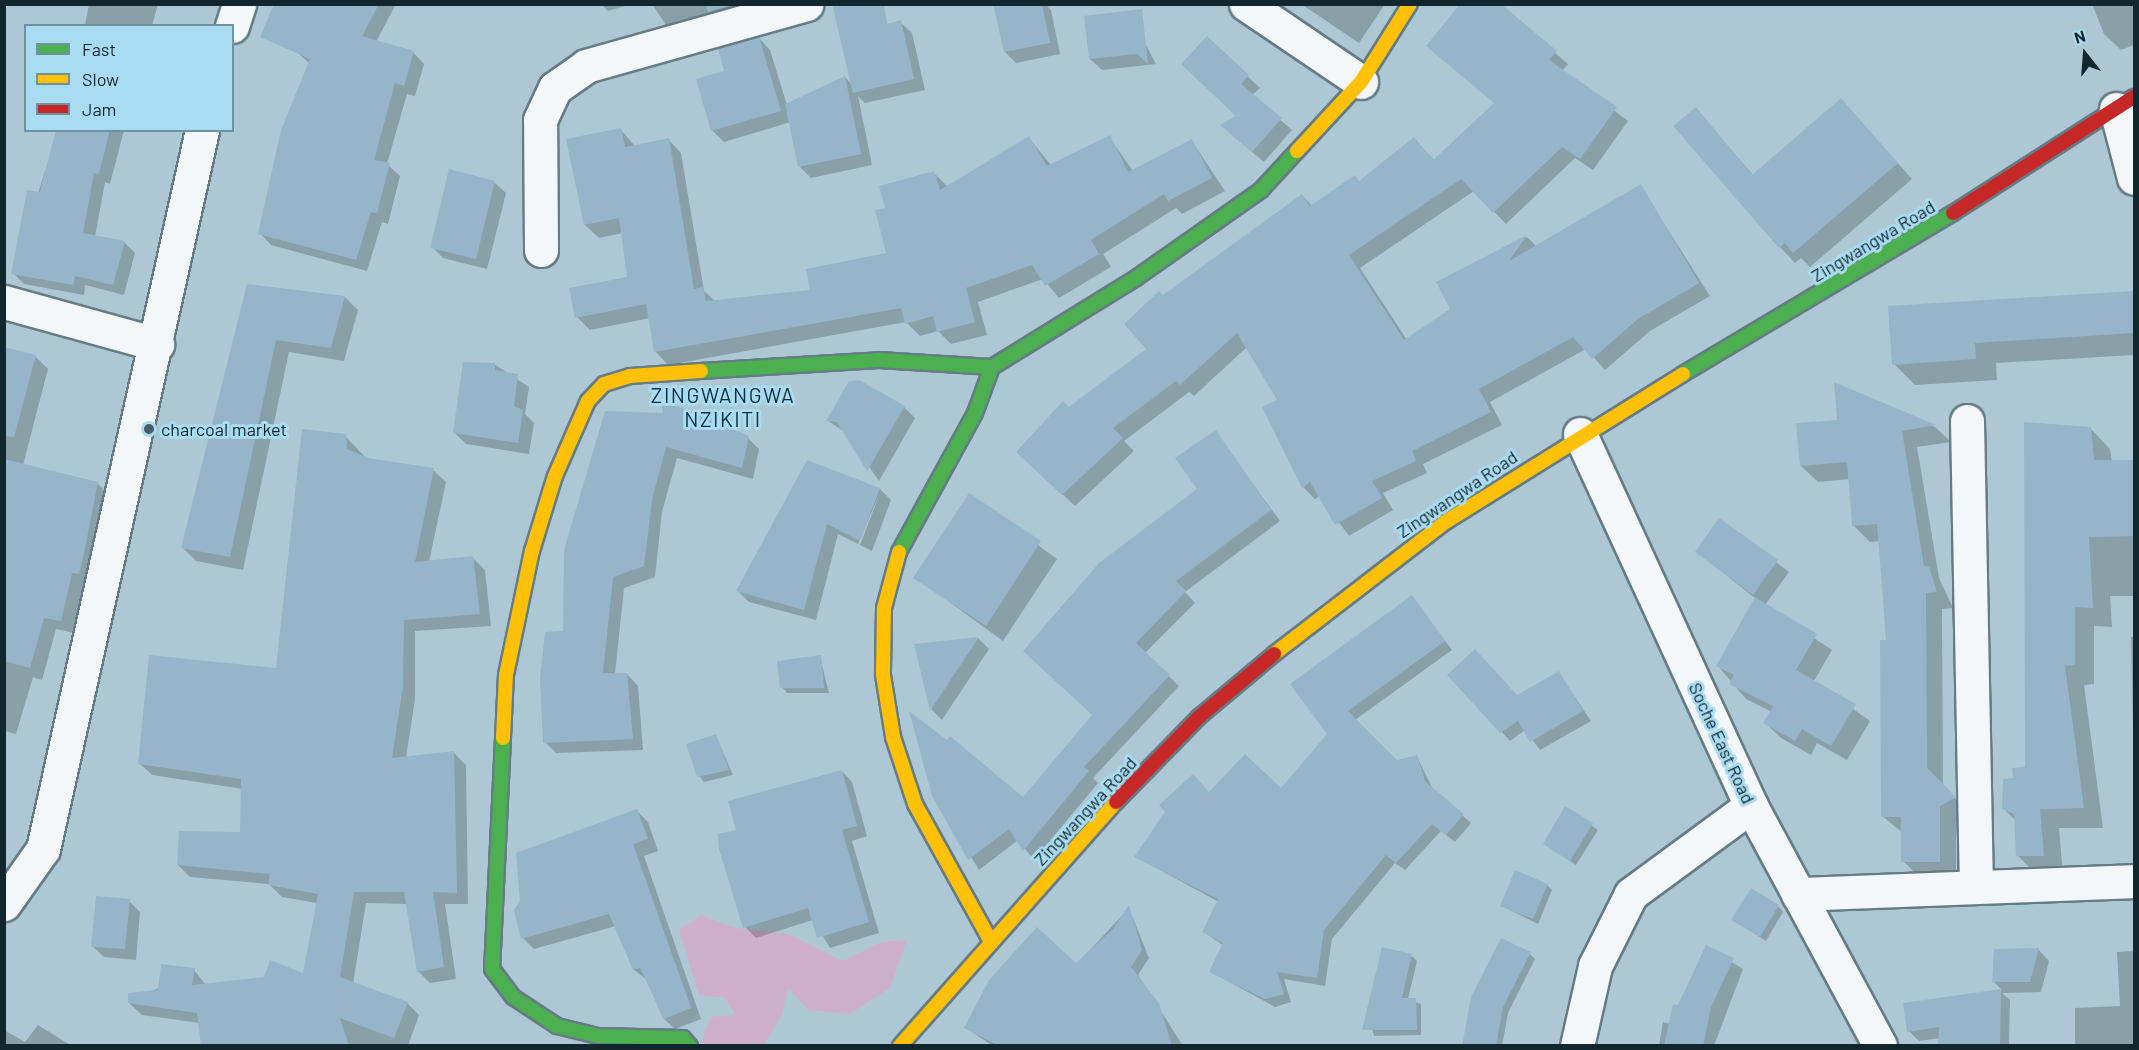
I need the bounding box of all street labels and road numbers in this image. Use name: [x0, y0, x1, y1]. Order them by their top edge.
street label: Zingwangwa Road: [1807, 196, 1939, 286]
street label: Zingwangwa Road: [1393, 446, 1521, 542]
street label: Soche East Road: [1685, 679, 1759, 807]
street label: Zingwangwa Road: [1029, 752, 1141, 870]

